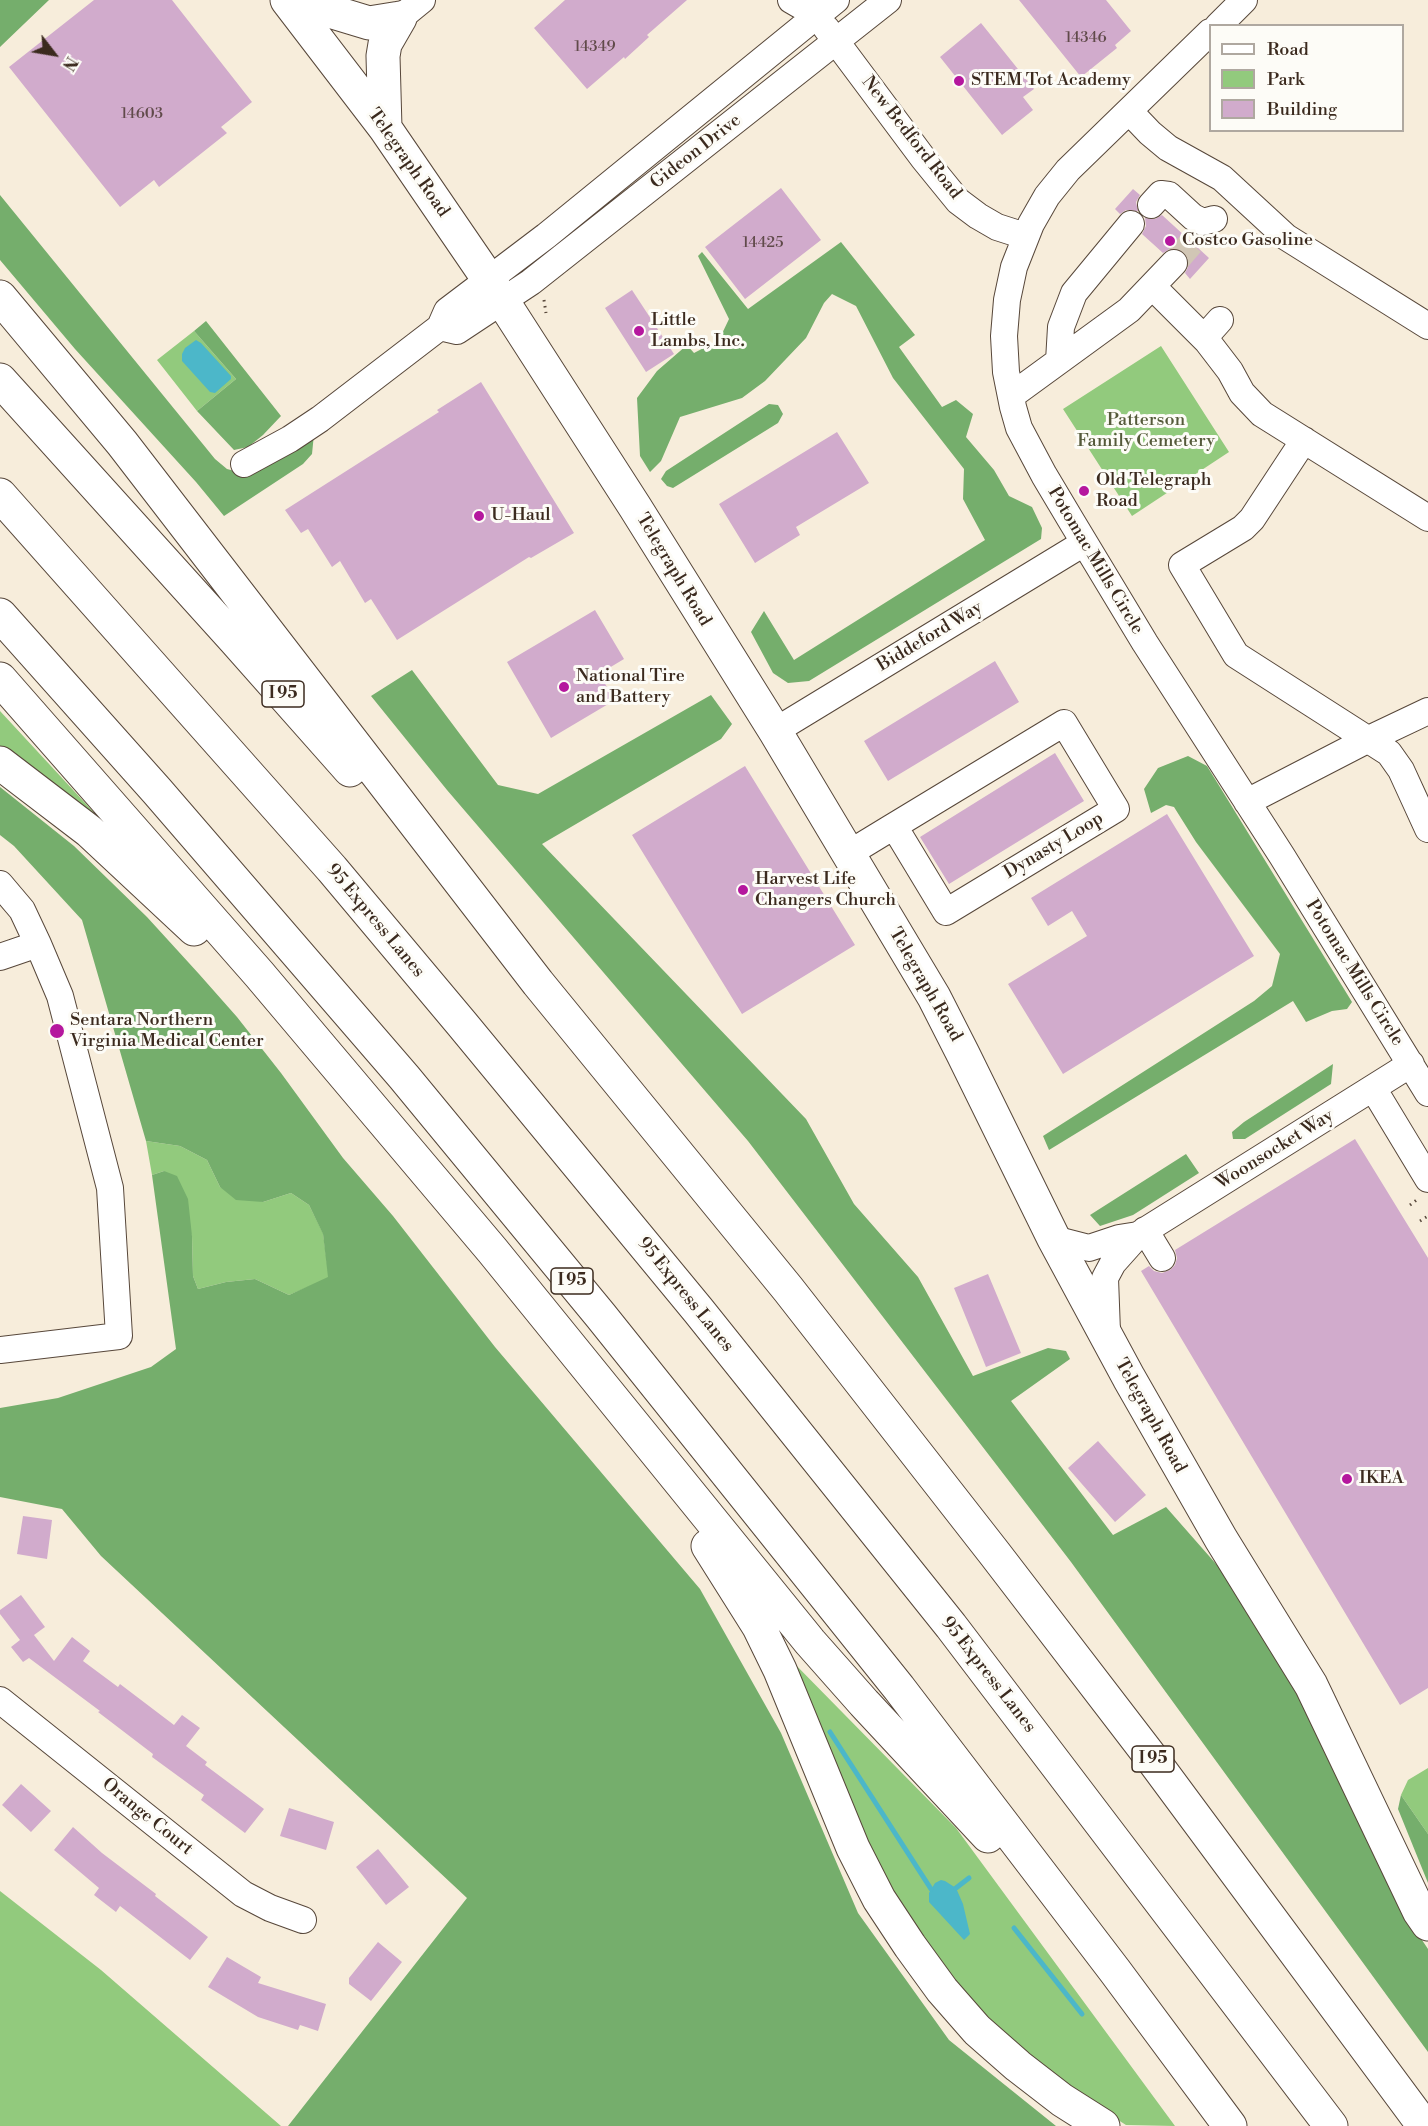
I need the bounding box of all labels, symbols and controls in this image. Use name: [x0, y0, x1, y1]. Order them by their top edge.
north arrow: [24, 24, 84, 84]
legend: [1209, 24, 1404, 132]
house number: 14346: [1065, 29, 1107, 47]
house number: 14349: [574, 38, 616, 56]
text: Road: [1267, 38, 1309, 61]
text: N: [58, 53, 81, 74]
text: Park: [1267, 68, 1304, 91]
place label: STEM Tot Academy: [971, 70, 1131, 92]
street label: New Bedford Road: [856, 72, 966, 204]
marker: STEM Tot Academy: [952, 74, 966, 88]
text: Building: [1267, 98, 1337, 121]
house number: 14603: [121, 105, 163, 123]
street label: Telegraph Road: [363, 105, 453, 221]
street label: Gideon Drive: [646, 110, 746, 194]
place label: Costco Gasoline: [1182, 230, 1313, 252]
house number: 14425: [743, 234, 783, 252]
marker: Costco Gasoline: [1163, 234, 1177, 248]
place label: Little Lambs, Inc.: [651, 310, 745, 352]
marker: Little Lambs, Inc.: [632, 324, 646, 338]
park label: Patterson Family Cemetery: [1077, 410, 1215, 452]
place label: Old Telegraph Road: [1096, 470, 1212, 512]
street label: Potomac Mills Circle: [1042, 483, 1148, 639]
marker: Old Telegraph Road: [1077, 484, 1091, 498]
place label: U-Haul: [491, 505, 550, 527]
marker: U-Haul: [472, 509, 486, 523]
street label: Telegraph Road: [631, 510, 715, 630]
street label: Biddeford Way: [873, 597, 987, 677]
place label: National Tire and Battery: [576, 666, 685, 708]
marker: National Tire and Battery: [557, 680, 571, 694]
road number: I 95: [262, 681, 304, 707]
street label: Dynasty Loop: [1000, 808, 1108, 884]
street label: 95 Express Lanes: [321, 860, 429, 982]
place label: Harvest Life Changers Church: [755, 869, 896, 912]
marker: Harvest Life Changers Church: [736, 883, 750, 897]
street label: Potomac Mills Circle: [1300, 896, 1408, 1050]
street label: Telegraph Road: [884, 924, 966, 1046]
place label: Sentara Northern Virginia Medical Center: [70, 1010, 264, 1052]
marker: Sentara Northern Virginia Medical Center: [48, 1022, 66, 1040]
street label: Woonsocket Way: [1212, 1105, 1338, 1195]
street label: 95 Express Lanes: [632, 1233, 738, 1357]
road number: I 95: [551, 1268, 593, 1294]
street label: Telegraph Road: [1110, 1355, 1190, 1477]
place label: IKEA: [1359, 1468, 1404, 1490]
marker: IKEA: [1340, 1472, 1354, 1486]
street label: 95 Express Lanes: [936, 1613, 1040, 1737]
road number: I 95: [1132, 1746, 1174, 1772]
street label: Orange Court: [97, 1774, 197, 1860]

